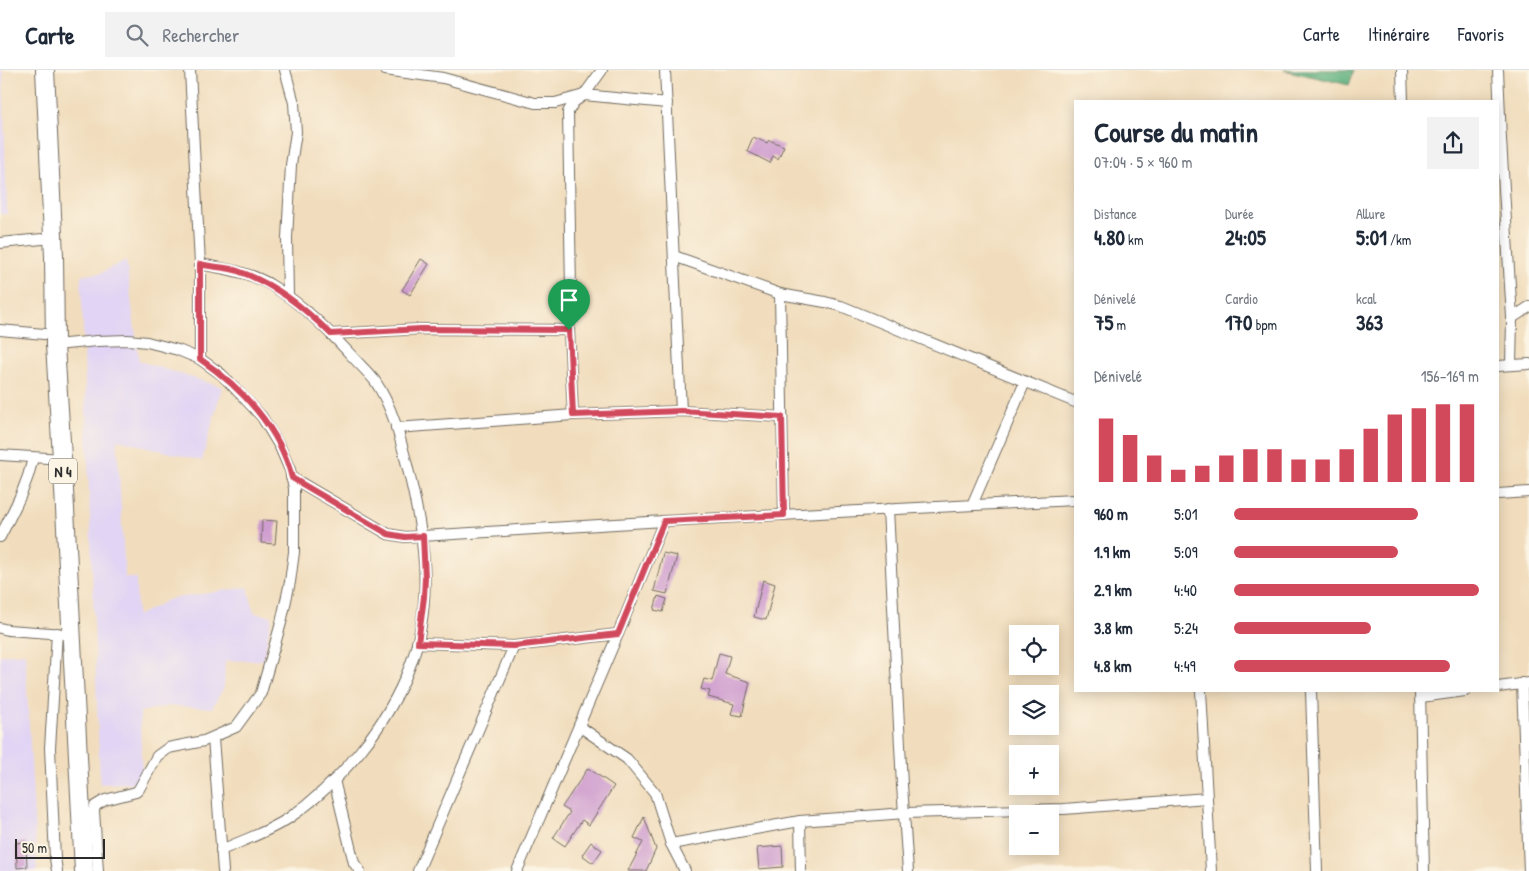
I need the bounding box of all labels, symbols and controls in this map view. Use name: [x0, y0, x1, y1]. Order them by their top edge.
search box: [105, 12, 455, 57]
text: Carte: [25, 19, 75, 51]
icon: search: [123, 21, 151, 49]
text: Rechercher: [163, 22, 239, 48]
text: Carte: [1303, 22, 1340, 47]
text: Itinéraire: [1368, 22, 1430, 47]
text: Favoris: [1458, 22, 1504, 47]
text: Course du matin: [1094, 113, 1258, 151]
button: share: [1427, 117, 1479, 169]
text: 07:04 · 5 × 960 m: [1094, 151, 1192, 173]
text: Distance: [1094, 204, 1137, 223]
text: Durée: [1225, 204, 1254, 223]
text: Allure: [1356, 204, 1385, 223]
text: 4.80: [1094, 223, 1125, 252]
text: 24:05: [1225, 223, 1266, 252]
text: 5:01: [1356, 223, 1387, 252]
text: km: [1125, 230, 1143, 249]
text: /km: [1387, 230, 1411, 249]
pin: [548, 279, 590, 330]
icon: arrive: [555, 286, 583, 314]
text: Dénivelé: [1094, 289, 1136, 308]
text: Cardio: [1225, 289, 1258, 308]
text: kcal: [1356, 289, 1376, 308]
text: 75: [1094, 308, 1113, 337]
text: 170: [1225, 308, 1252, 337]
text: 363: [1356, 308, 1383, 337]
text: m: [1113, 315, 1126, 334]
text: bpm: [1252, 315, 1277, 334]
text: Dénivelé: [1094, 365, 1142, 387]
text: 156–169 m: [1421, 365, 1479, 387]
road number: N 4: [49, 458, 77, 484]
text: 960 m: [1094, 503, 1128, 525]
text: 5:01: [1174, 503, 1197, 525]
text: 1.9 km: [1094, 541, 1130, 563]
text: 5:09: [1174, 541, 1198, 563]
text: 2.9 km: [1094, 579, 1132, 601]
text: 4:40: [1174, 579, 1197, 601]
text: 3.8 km: [1094, 617, 1133, 639]
text: 5:24: [1174, 617, 1198, 639]
map controls: [1009, 625, 1059, 855]
button: locate: [1009, 625, 1059, 675]
text: 4.8 km: [1094, 655, 1132, 677]
text: 4:49: [1174, 655, 1196, 677]
button: layers: [1009, 685, 1059, 735]
button: +: [1009, 745, 1059, 795]
button: −: [1009, 805, 1059, 855]
scale bar: [15, 836, 105, 859]
text: 50 m: [22, 838, 47, 857]

